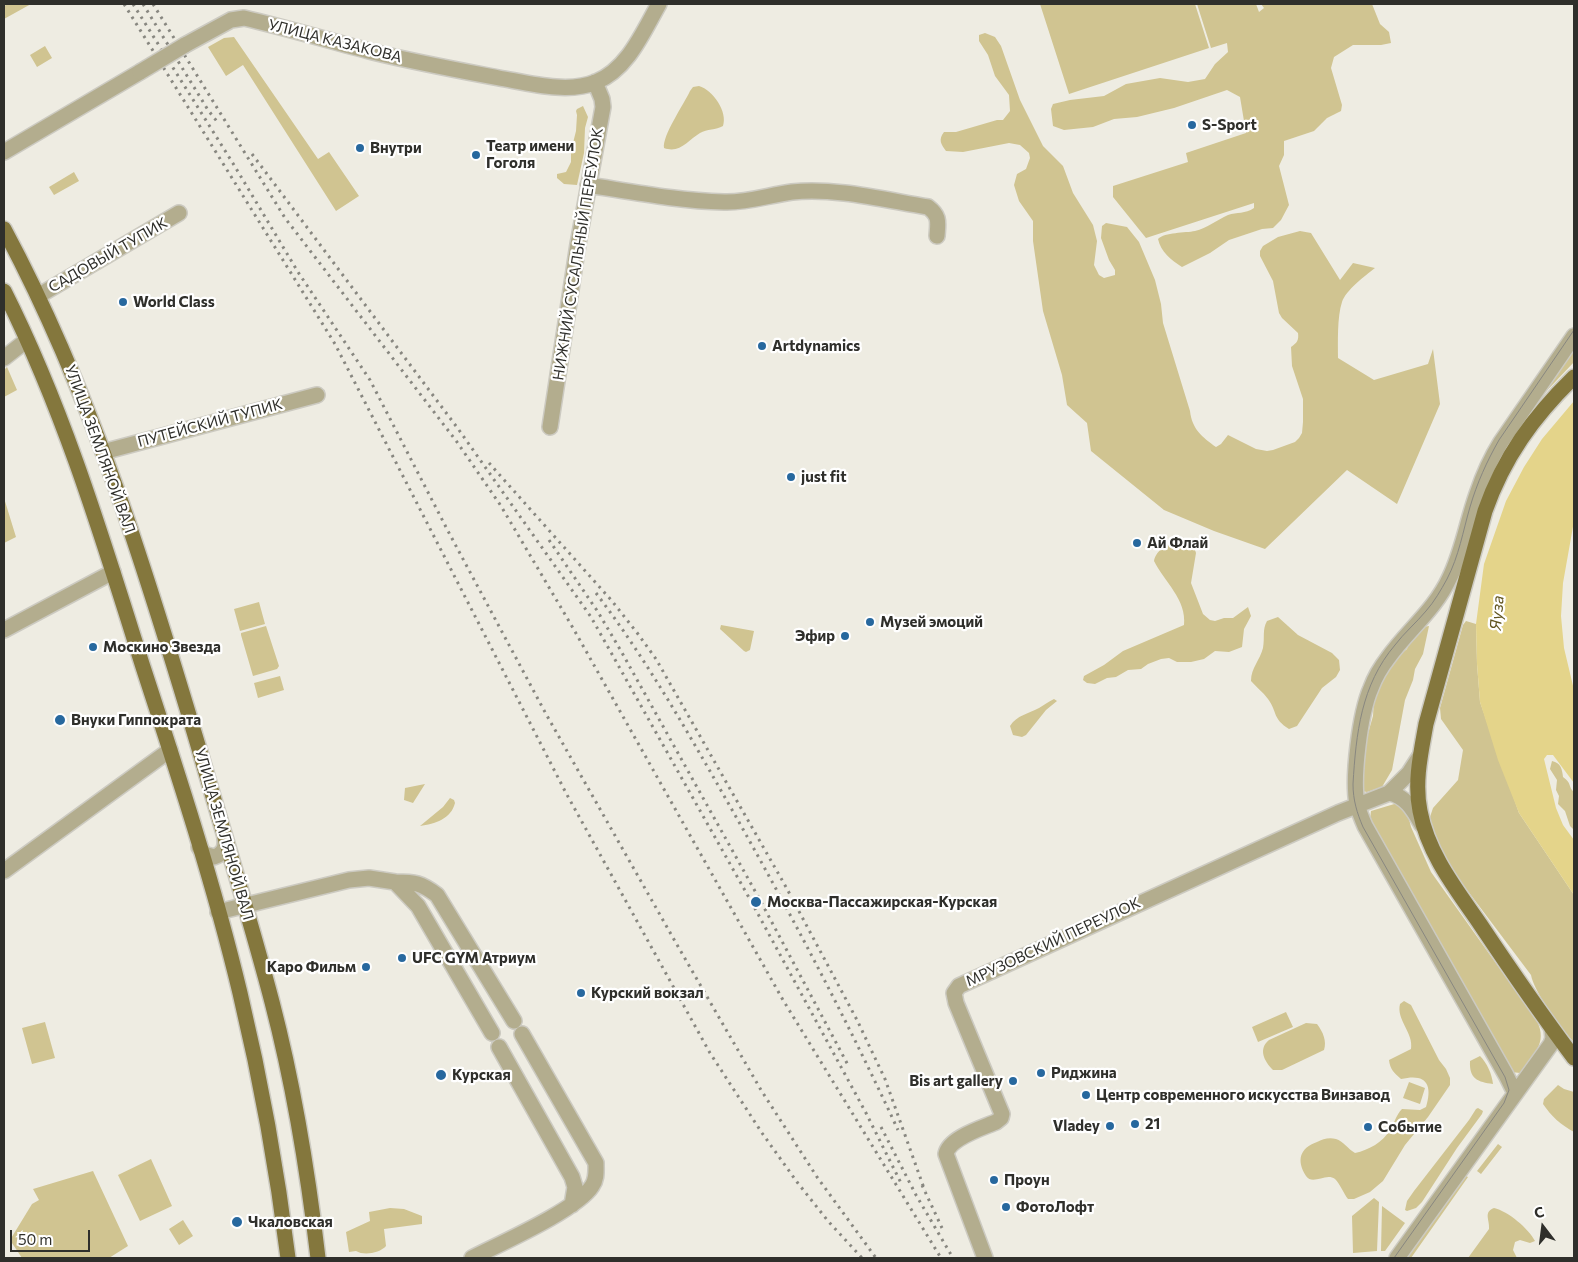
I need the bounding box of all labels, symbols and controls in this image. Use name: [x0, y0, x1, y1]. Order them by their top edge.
street label: УЛИЦА КАЗАКОВА: [266, 16, 404, 66]
place label: S-Sport: [1202, 116, 1257, 134]
marker: S-Sport: [1186, 119, 1198, 131]
street label: НИЖНИЙ СУСАЛЬНЫЙ ПЕРЕУЛОК: [549, 126, 607, 382]
place label: Театр имени Гоголя: [486, 137, 574, 172]
place label: Внутри: [370, 139, 422, 157]
marker: Внутри: [354, 142, 366, 154]
marker: Театр имени Гоголя: [470, 149, 482, 161]
street label: САДОВЫЙ ТУПИК: [45, 214, 171, 296]
place label: World Class: [133, 293, 215, 311]
marker: World Class: [117, 296, 129, 308]
place label: Artdynamics: [772, 337, 860, 355]
marker: Artdynamics: [756, 340, 768, 352]
street label: УЛИЦА ЗЕМЛЯНОЙ ВАЛ: [61, 362, 139, 536]
street label: ПУТЕЙСКИЙ ТУПИК: [136, 395, 284, 451]
place label: just fit: [801, 468, 846, 486]
marker: just fit: [785, 471, 797, 483]
place label: Ай Флай: [1147, 534, 1208, 552]
marker: Ай Флай: [1131, 537, 1143, 549]
water label: Яуза: [1486, 595, 1508, 631]
place label: Музей эмоций: [880, 613, 983, 631]
marker: Музей эмоций: [864, 616, 876, 628]
place label: Эфир: [795, 627, 835, 645]
marker: Эфир: [839, 630, 851, 642]
place label: Москино Звезда: [103, 638, 221, 656]
marker: Москино Звезда: [87, 641, 99, 653]
place label: Внуки Гиппократа: [71, 711, 201, 729]
marker: Внуки Гиппократа: [53, 713, 67, 727]
street label: УЛИЦА ЗЕМЛЯНОЙ ВАЛ: [191, 746, 257, 922]
place label: Москва-Пассажирская-Курская: [767, 893, 997, 911]
street label: МРУЗОВСКИЙ ПЕРЕУЛОК: [963, 894, 1143, 990]
marker: Москва-Пассажирская-Курская: [749, 895, 763, 909]
place label: UFC GYM Атриум: [412, 949, 536, 967]
marker: UFC GYM Атриум: [396, 952, 408, 964]
place label: Каро Фильм: [267, 958, 356, 976]
marker: Каро Фильм: [360, 961, 372, 973]
place label: Курский вокзал: [591, 984, 704, 1002]
marker: Курский вокзал: [575, 987, 587, 999]
place label: Риджина: [1051, 1064, 1117, 1082]
place label: Курская: [452, 1066, 511, 1084]
marker: Риджина: [1035, 1067, 1047, 1079]
marker: Курская: [434, 1068, 448, 1082]
place label: Bis art gallery: [909, 1072, 1003, 1090]
marker: Bis art gallery: [1007, 1075, 1019, 1087]
place label: Центр современного искусства Винзавод: [1096, 1086, 1390, 1104]
marker: Центр современного искусства Винзавод: [1080, 1089, 1092, 1101]
place label: 21: [1145, 1115, 1160, 1133]
place label: Vladey: [1053, 1117, 1100, 1135]
marker: 21: [1129, 1118, 1141, 1130]
place label: Событие: [1378, 1118, 1442, 1136]
marker: Vladey: [1104, 1120, 1116, 1132]
marker: Событие: [1362, 1121, 1374, 1133]
place label: Проун: [1004, 1171, 1050, 1189]
marker: Проун: [988, 1174, 1000, 1186]
place label: ФотоЛофт: [1016, 1198, 1094, 1216]
marker: ФотоЛофт: [1000, 1201, 1012, 1213]
north arrow: [1518, 1202, 1568, 1252]
text: С: [1532, 1203, 1546, 1221]
place label: Чкаловская: [248, 1213, 333, 1231]
marker: Чкаловская: [230, 1215, 244, 1229]
scale bar: [12, 1220, 92, 1252]
text: 50 m: [18, 1230, 52, 1248]

